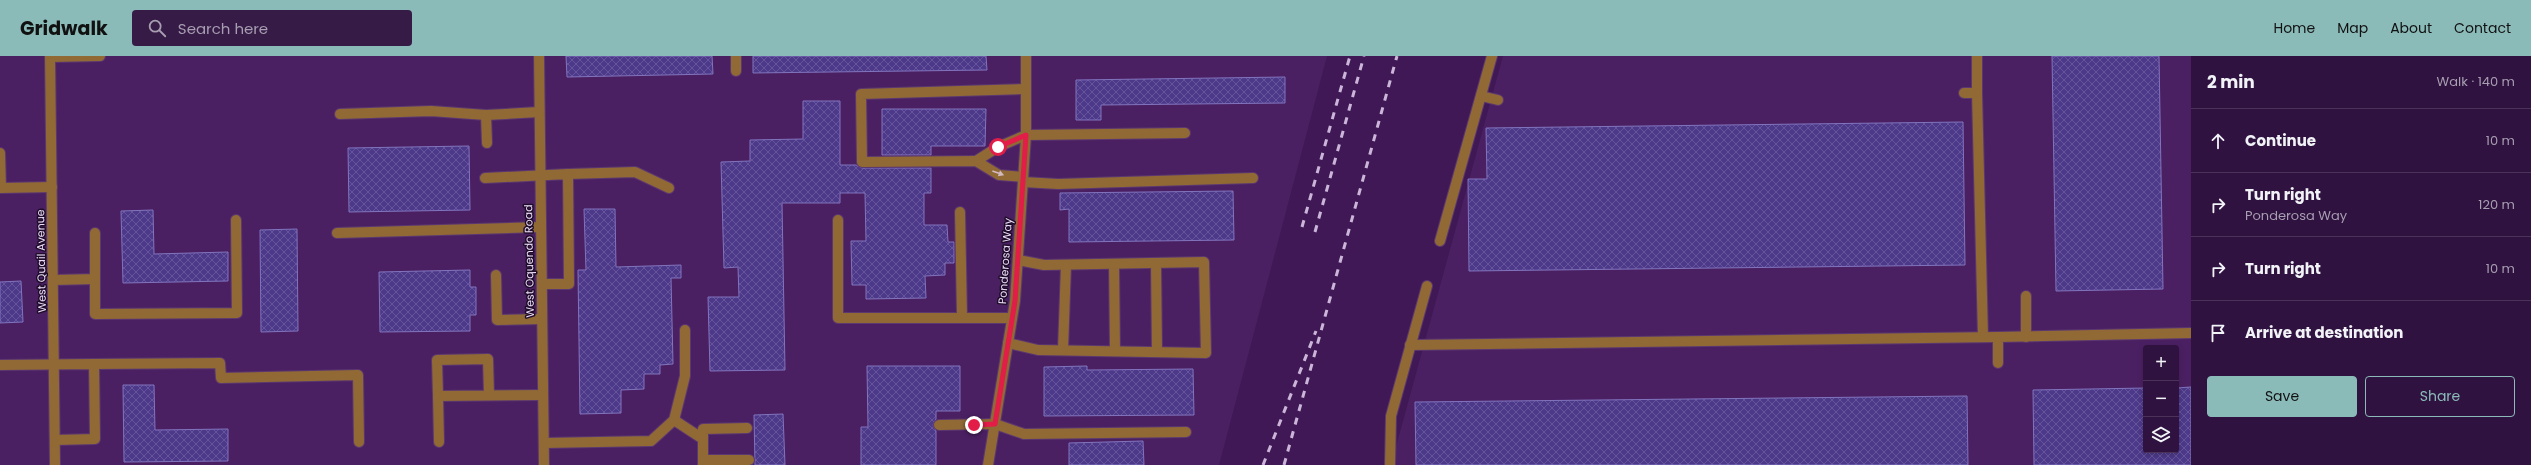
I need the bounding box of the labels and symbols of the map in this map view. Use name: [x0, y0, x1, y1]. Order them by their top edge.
route start: [989, 138, 1007, 156]
one-way arrow: [993, 171, 1005, 177]
street label: West Oquendo Road: [520, 204, 538, 318]
street label: West Quail Avenue: [32, 209, 50, 313]
street label: Ponderosa Way: [994, 217, 1016, 305]
route end: [965, 416, 983, 434]

